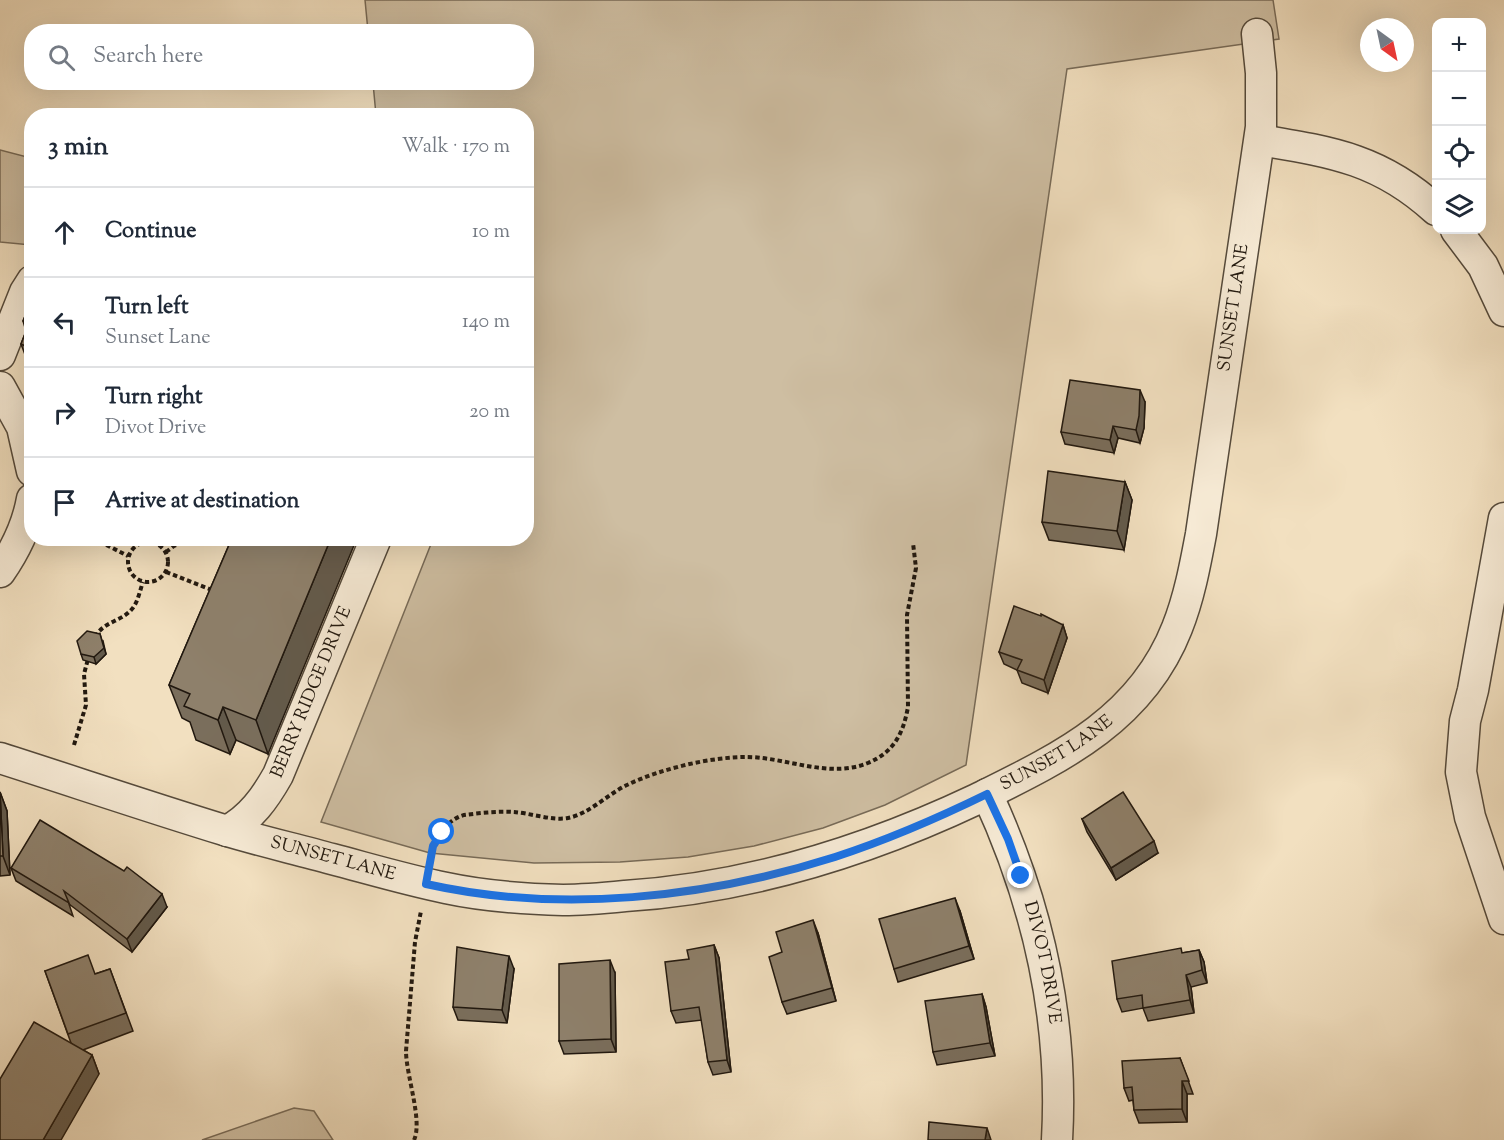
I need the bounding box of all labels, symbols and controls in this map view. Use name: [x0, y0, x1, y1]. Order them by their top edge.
north arrow: [1360, 18, 1414, 72]
map controls: [1432, 18, 1486, 234]
button: +: [1432, 18, 1486, 72]
search box: [24, 24, 534, 90]
icon: search: [45, 41, 78, 74]
text: Search here: [93, 41, 203, 73]
button: −: [1432, 72, 1486, 126]
button: locate: [1432, 126, 1486, 180]
text: 3 min: [48, 129, 108, 166]
text: Walk · 170 m: [402, 133, 510, 162]
button: layers: [1432, 180, 1486, 234]
icon: ahead: [48, 216, 81, 249]
text: Continue: [105, 216, 196, 248]
text: 10 m: [472, 218, 510, 247]
street label: SUNSET LANE: [1212, 242, 1257, 373]
text: Turn left: [105, 292, 188, 324]
icon: left: [48, 306, 81, 339]
text: 140 m: [462, 308, 510, 337]
text: Sunset Lane: [105, 324, 211, 353]
text: Turn right: [105, 382, 202, 414]
icon: right: [48, 396, 81, 429]
text: 20 m: [469, 398, 510, 427]
text: Divot Drive: [105, 414, 206, 443]
icon: arrive: [48, 486, 81, 519]
text: Arrive at destination: [105, 486, 300, 518]
street label: BERRY RIDGE DRIVE: [265, 603, 359, 782]
street label: SUNSET LANE: [996, 709, 1120, 798]
route start: [428, 818, 454, 844]
street label: SUNSET LANE: [267, 830, 398, 889]
route end: [1007, 862, 1033, 888]
street label: DIVOT DRIVE: [1016, 898, 1067, 1026]

